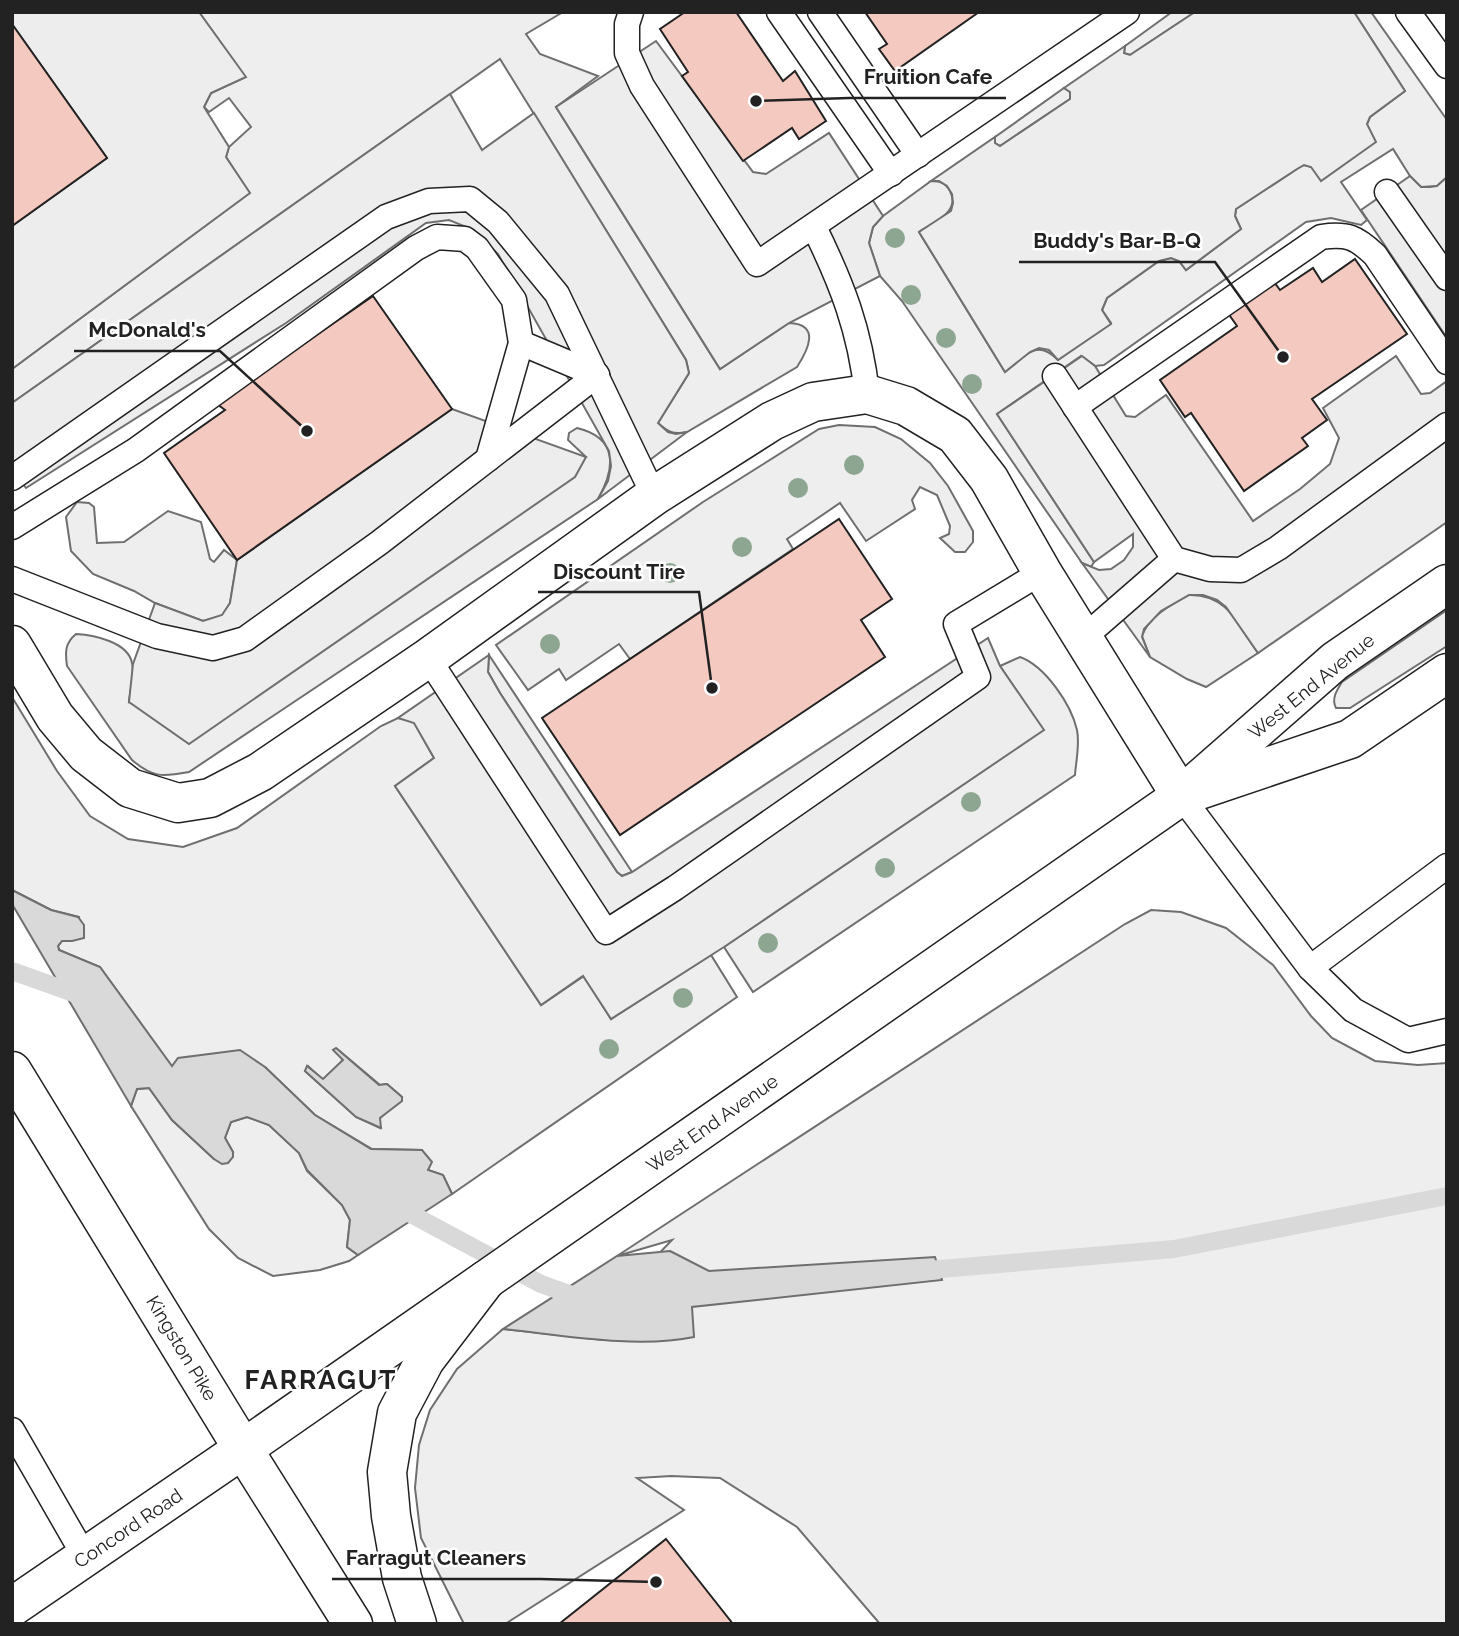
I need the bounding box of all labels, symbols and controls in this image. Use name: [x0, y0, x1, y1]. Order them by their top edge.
callout: Fruition Cafe: [849, 56, 1006, 98]
text: Fruition Cafe: [864, 64, 993, 89]
callout: Buddy's Bar-B-Q: [1019, 220, 1215, 262]
text: Buddy's Bar-B-Q: [1033, 228, 1201, 253]
callout: McDonald's: [74, 309, 220, 351]
text: McDonald's: [88, 317, 206, 342]
callout: Discount Tire: [538, 550, 699, 592]
text: Discount Tire: [553, 559, 686, 584]
street label: West End Avenue: [1244, 629, 1378, 743]
street label: West End Avenue: [642, 1069, 782, 1177]
street label: Kingston Pike: [142, 1292, 222, 1404]
district label: FARRAGUT: [245, 1365, 397, 1395]
street label: Concord Road: [70, 1484, 186, 1572]
callout: Farragut Cleaners: [332, 1537, 540, 1579]
text: Farragut Cleaners: [346, 1545, 526, 1570]

